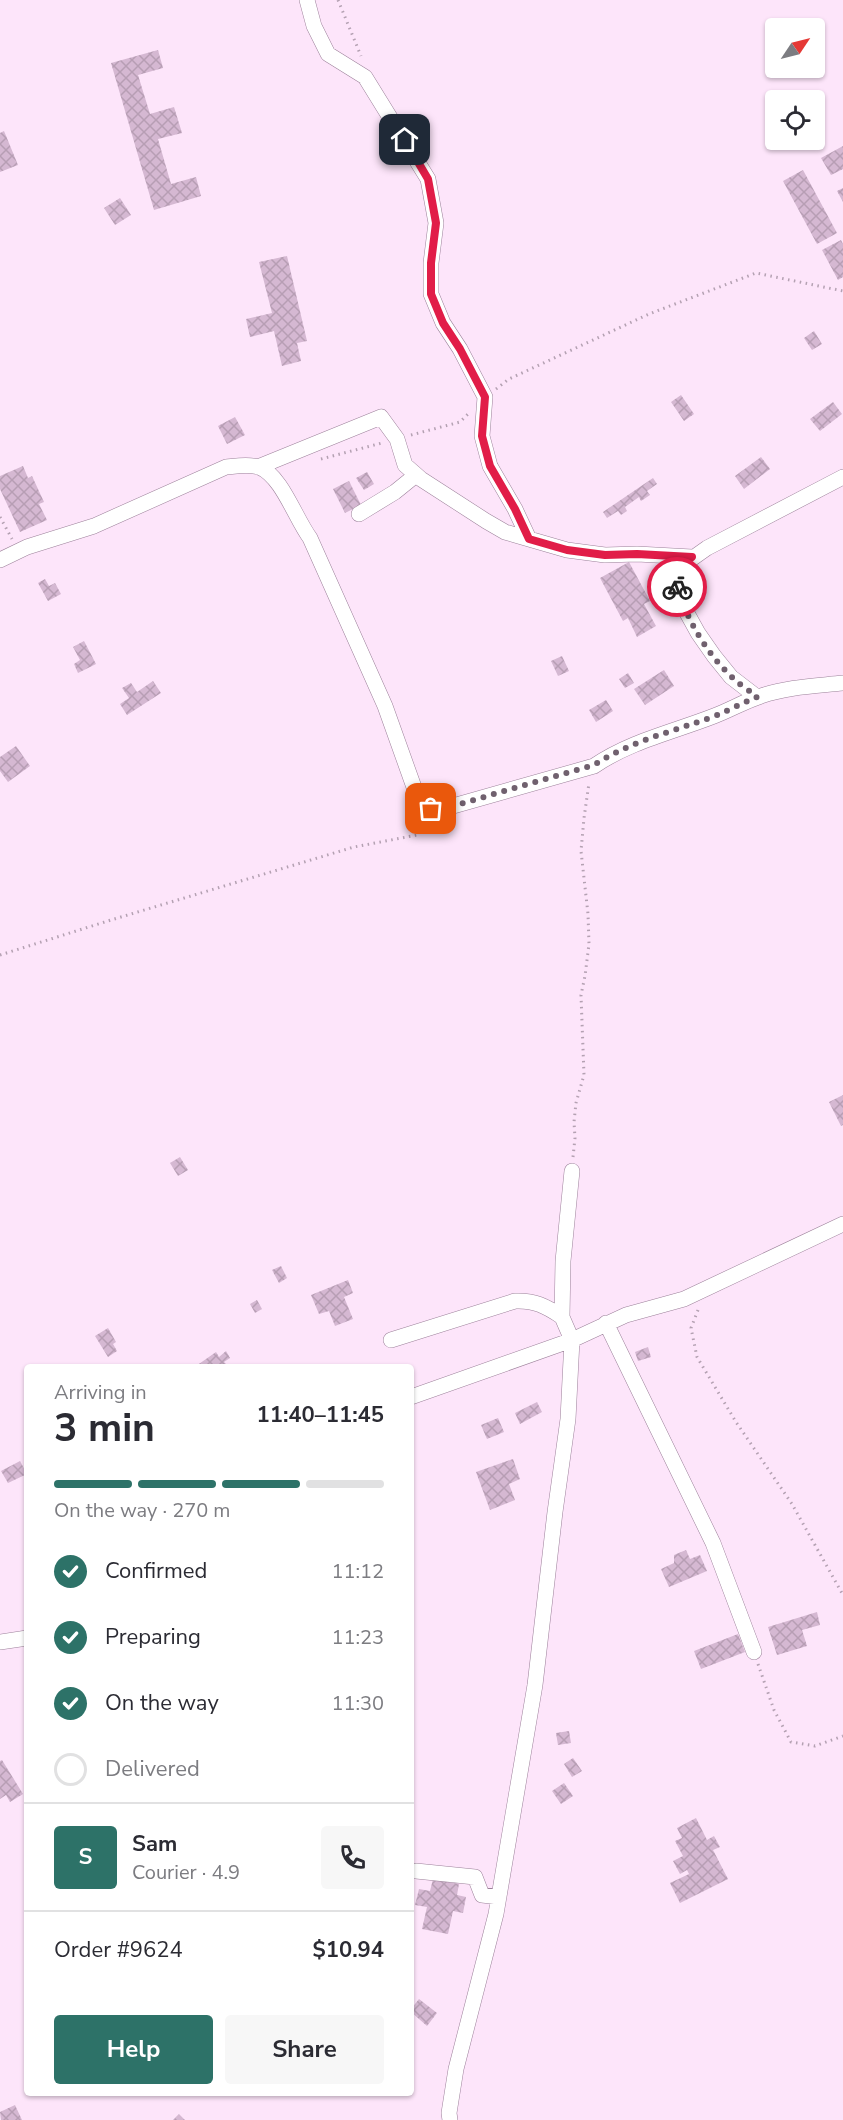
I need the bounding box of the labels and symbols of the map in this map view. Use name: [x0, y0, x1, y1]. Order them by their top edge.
north arrow: [765, 18, 825, 78]
pin: [379, 114, 430, 165]
courier: [647, 557, 707, 617]
pin: [405, 783, 456, 834]

